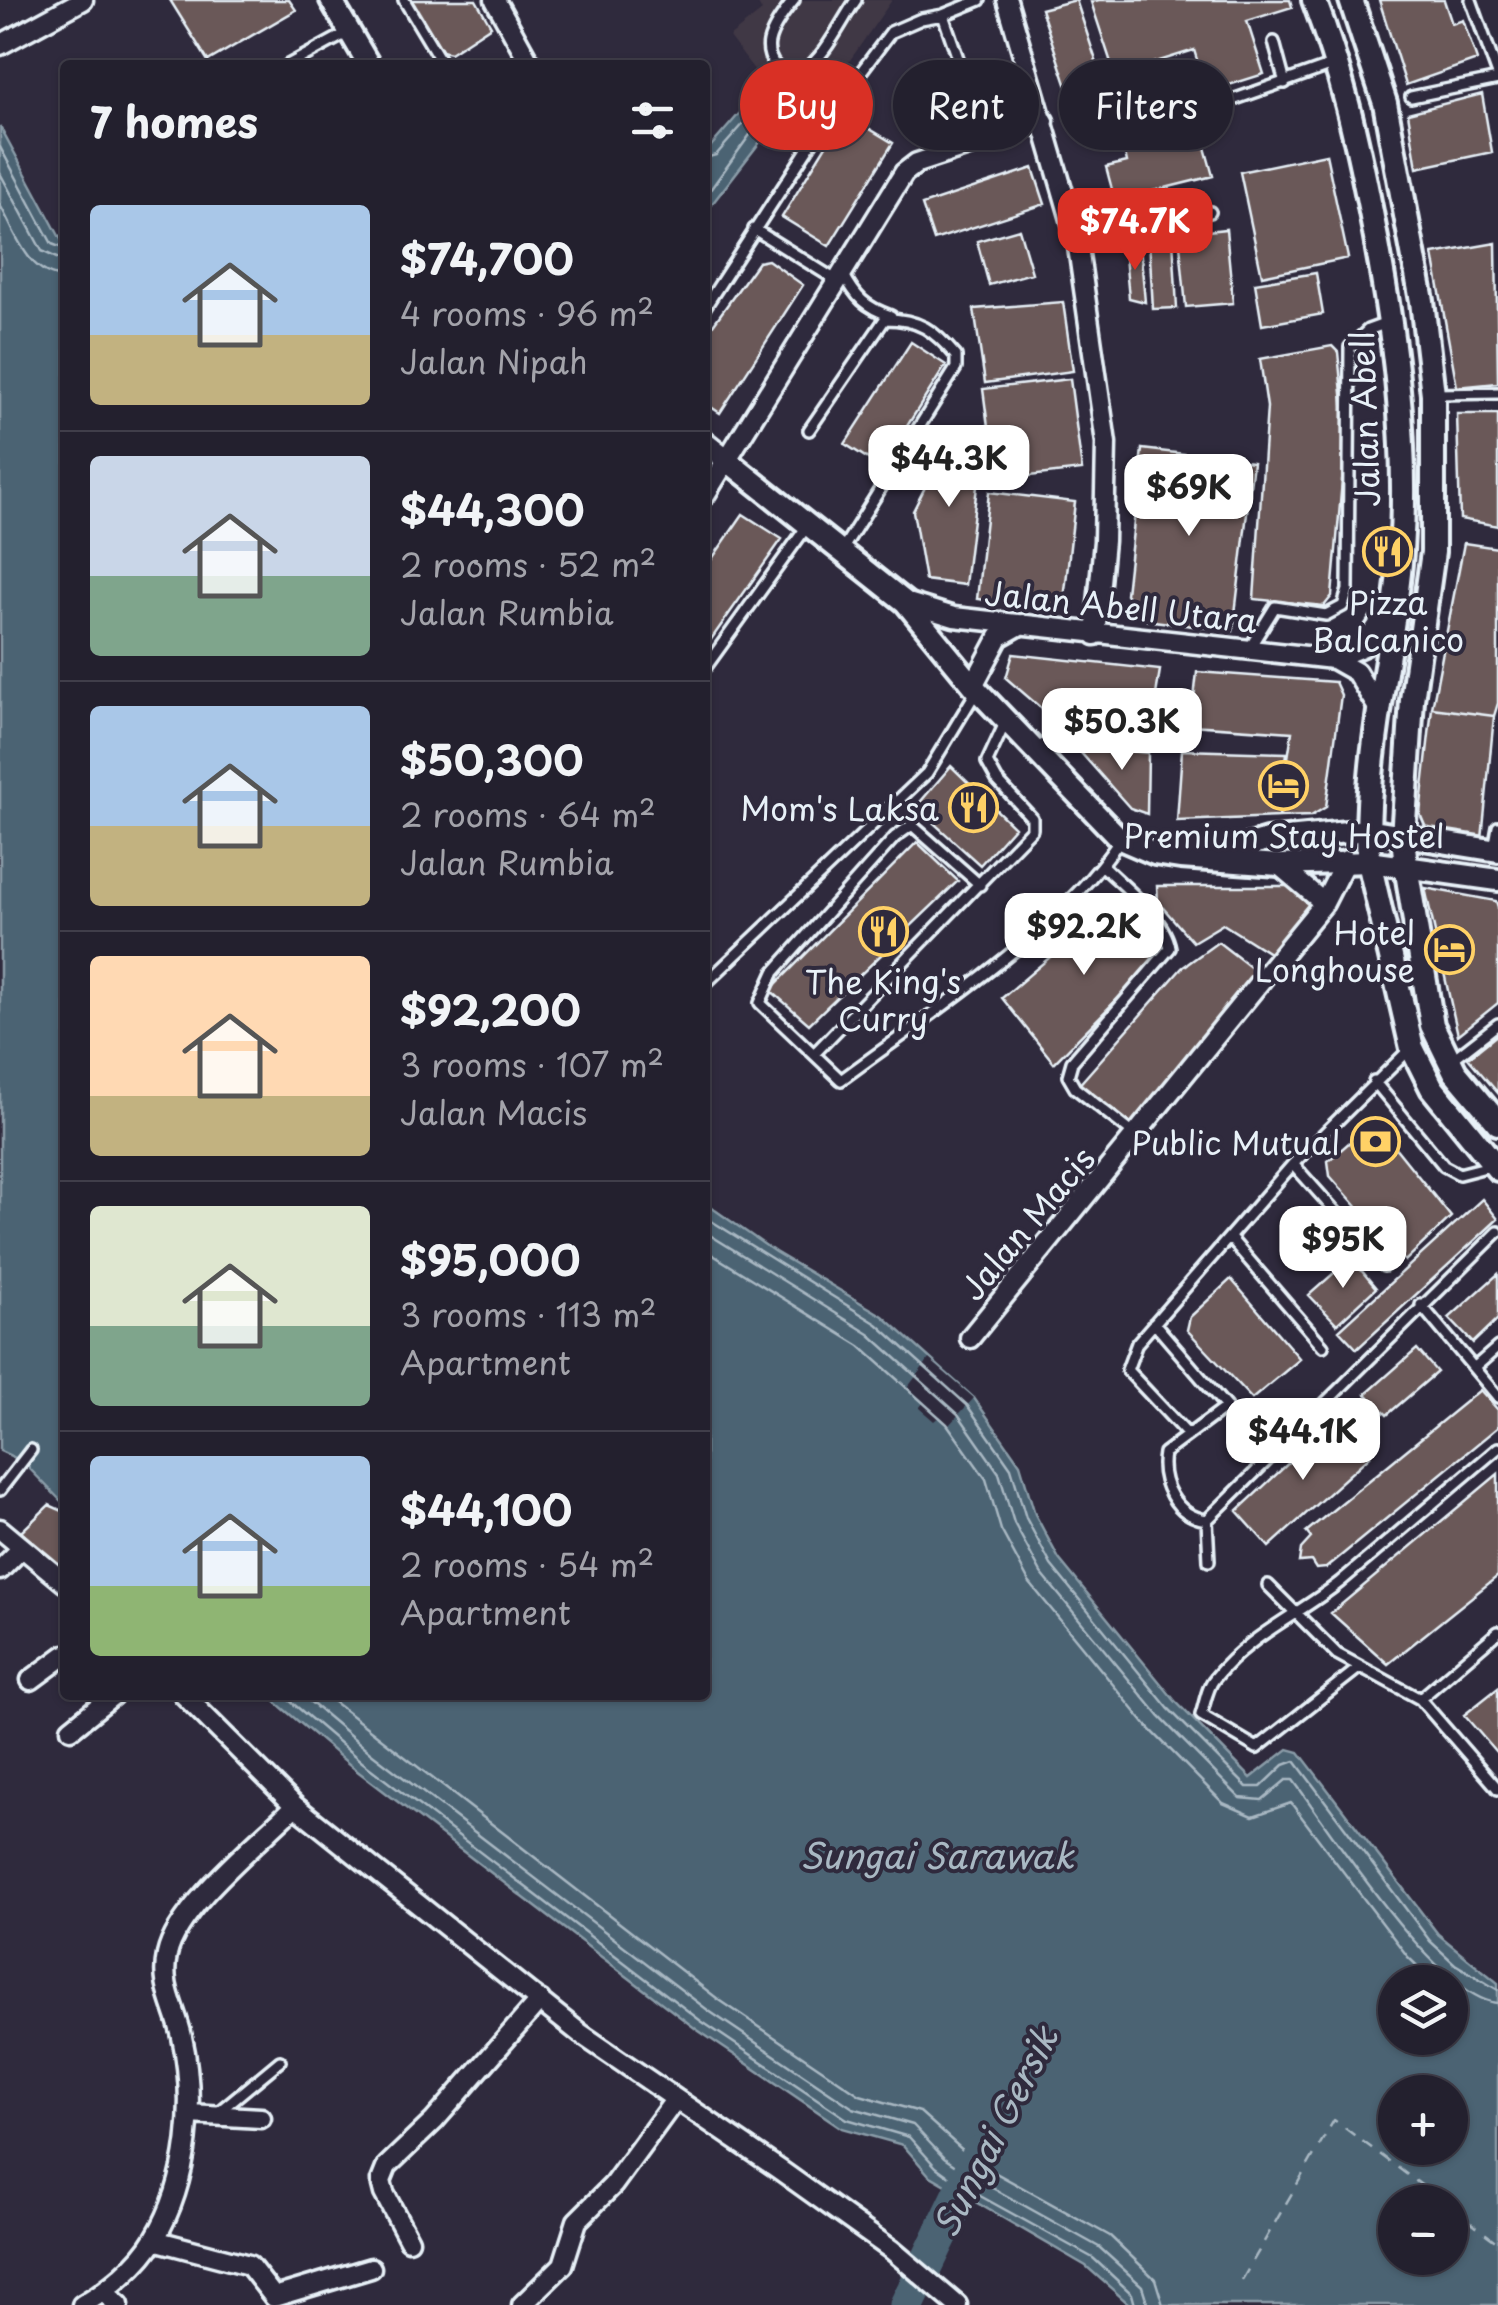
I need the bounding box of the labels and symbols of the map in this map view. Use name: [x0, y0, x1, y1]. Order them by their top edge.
pin: $74.7K: [1054, 188, 1216, 273]
street label: Jalan Abell: [1337, 330, 1391, 508]
pin: $44.3K: [868, 425, 1030, 510]
pin: $69K: [1130, 454, 1248, 539]
restaurant icon: Pizza Balcanico: [1362, 526, 1414, 578]
street label: Jalan Abell Utara: [982, 568, 1260, 644]
place label: Pizza Balcanico: [1312, 578, 1464, 663]
pin: $50.3K: [1041, 688, 1203, 773]
hotel icon: Premium Stay Hostel: [1258, 759, 1310, 811]
restaurant icon: Mom's Laksa: [948, 782, 1000, 834]
place label: Mom's Laksa: [740, 784, 939, 832]
place label: Premium Stay Hostel: [1124, 811, 1444, 859]
pin: $92.2K: [1003, 893, 1165, 978]
restaurant icon: The King's Curry: [857, 905, 909, 957]
place label: Hotel Longhouse: [1255, 908, 1415, 993]
hotel icon: Hotel Longhouse: [1424, 924, 1476, 976]
place label: The King's Curry: [805, 957, 961, 1042]
bank icon: Public Mutual: [1349, 1116, 1401, 1168]
place label: Public Mutual: [1131, 1118, 1340, 1166]
street label: Jalan Macis: [949, 1136, 1105, 1310]
pin: $95K: [1284, 1206, 1402, 1291]
pin: $44.1K: [1222, 1398, 1384, 1483]
water label: Sungai Sarawak: [800, 1828, 1076, 1881]
water label: Sungai Gersik: [918, 2015, 1071, 2246]

